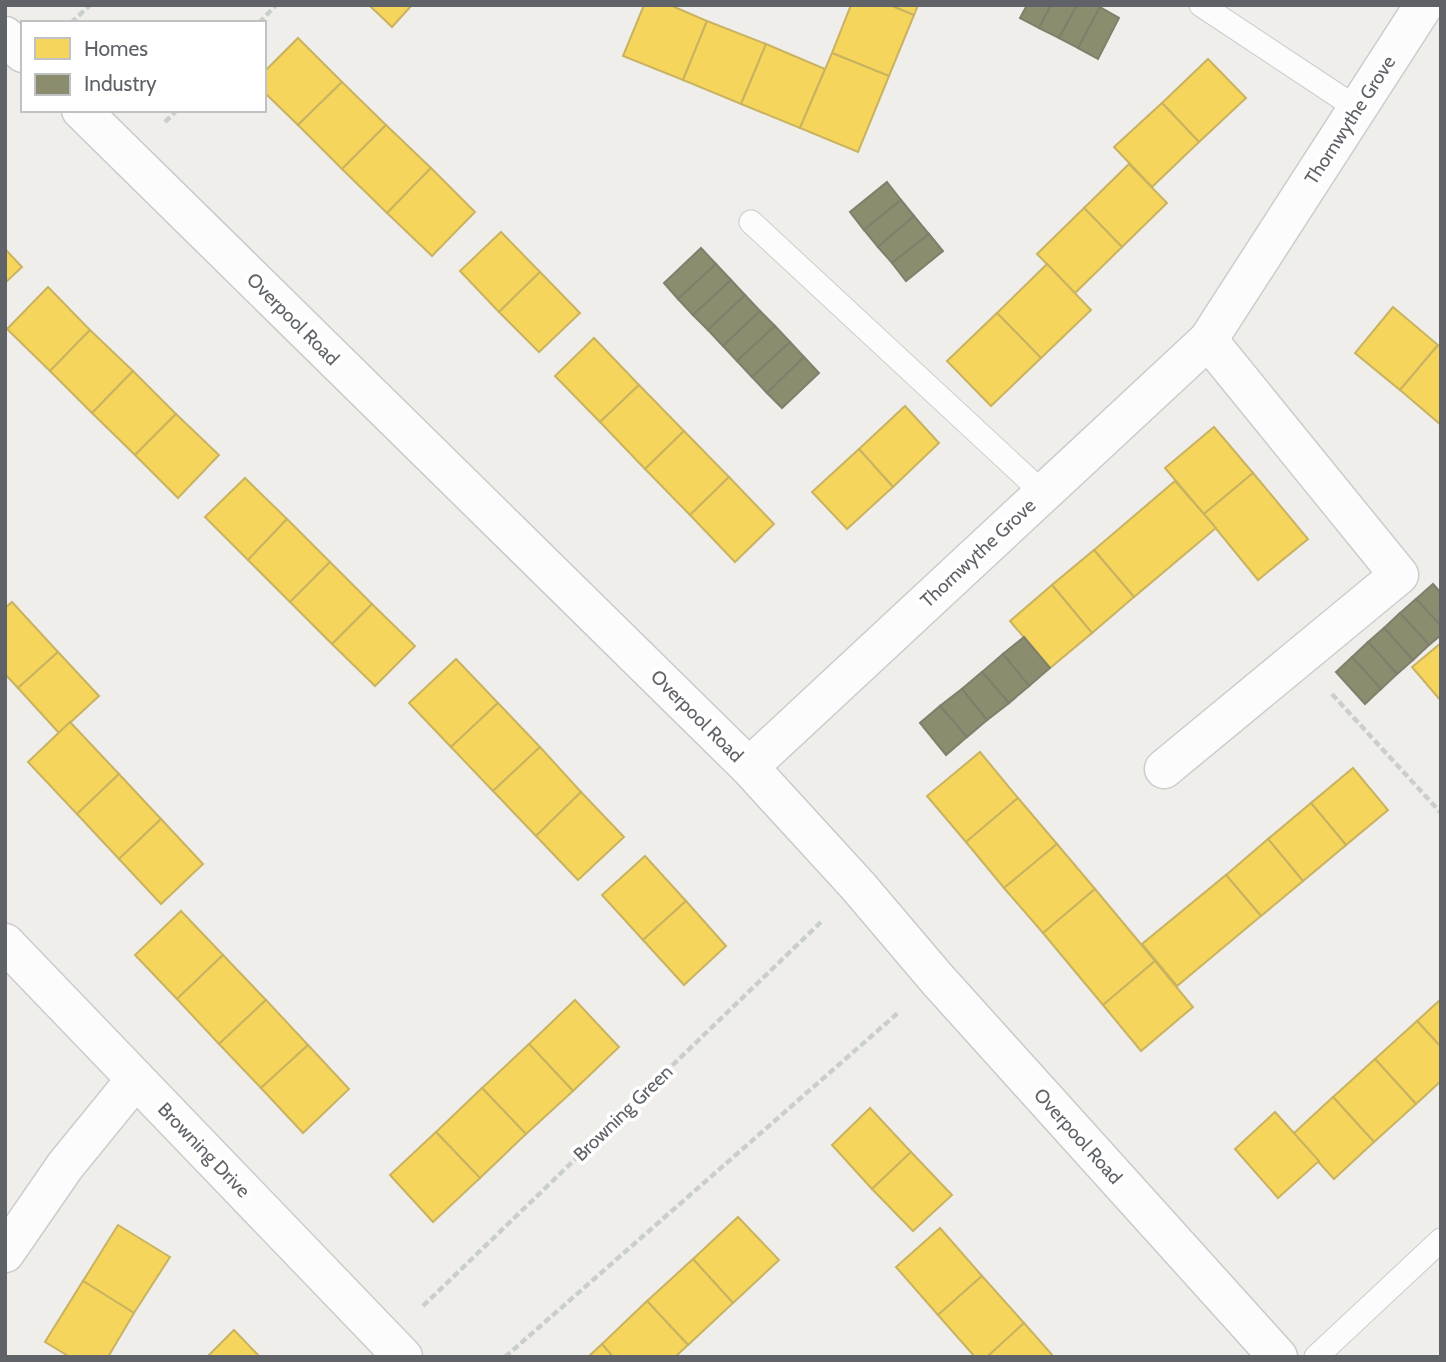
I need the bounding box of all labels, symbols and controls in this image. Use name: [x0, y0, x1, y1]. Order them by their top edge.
legend: [21, 21, 266, 112]
text: Homes: [84, 36, 148, 61]
street label: Thornwythe Grove: [1300, 51, 1400, 189]
text: Industry: [84, 71, 157, 96]
street label: Overpool Road: [242, 268, 344, 370]
street label: Thornwythe Grove: [916, 494, 1040, 612]
street label: Overpool Road: [646, 665, 748, 767]
street label: Browning Green: [569, 1060, 677, 1166]
street label: Overpool Road: [1029, 1083, 1127, 1189]
street label: Browning Drive: [153, 1098, 255, 1202]

